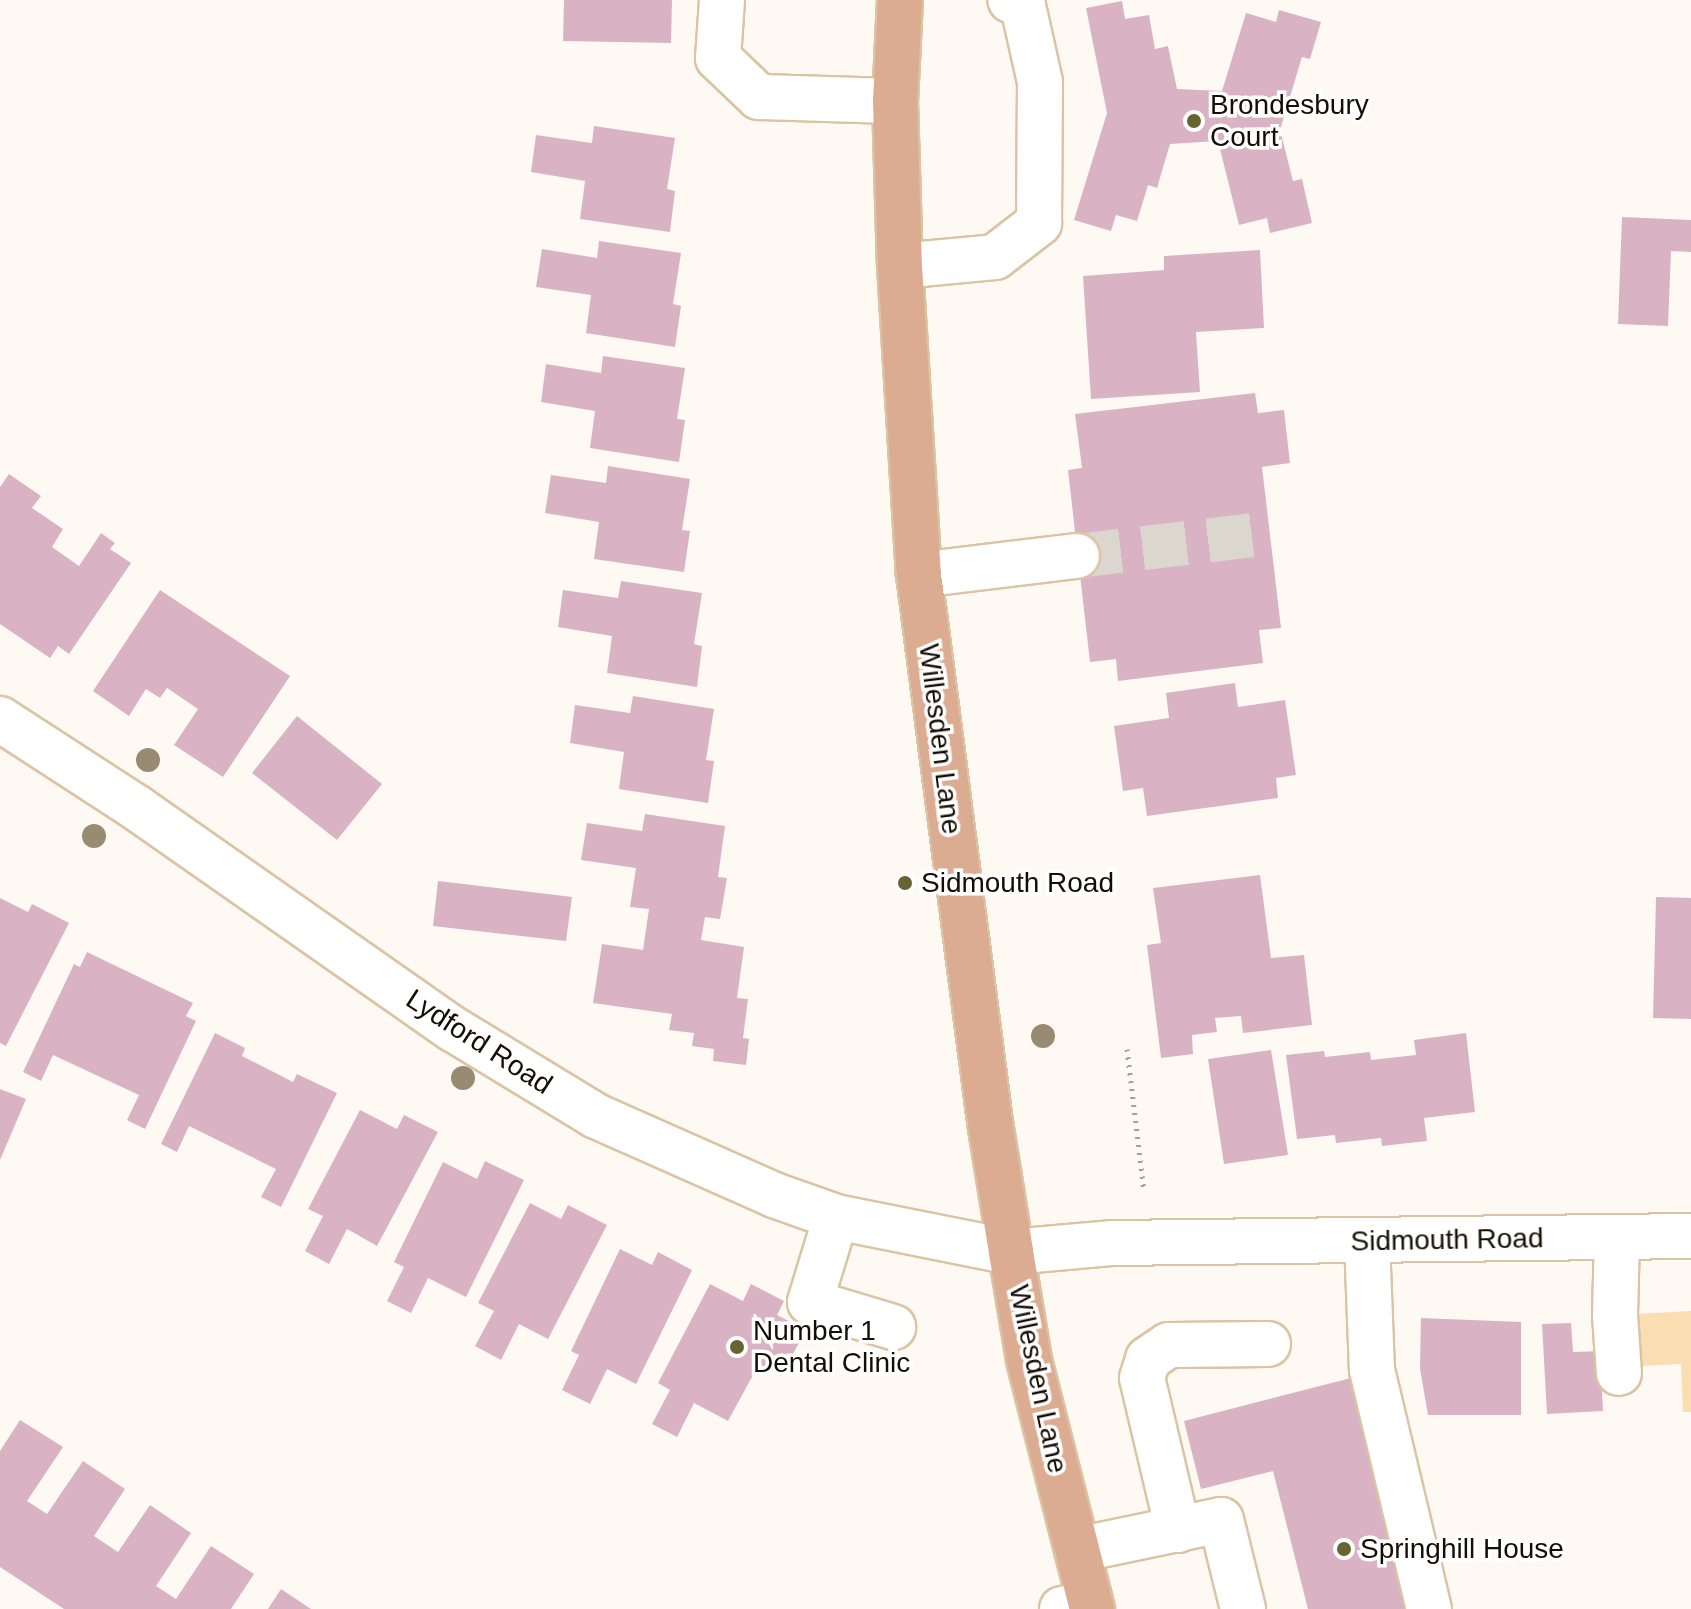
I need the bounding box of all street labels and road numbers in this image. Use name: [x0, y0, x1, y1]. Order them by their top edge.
street label: Willesden Lane: [912, 642, 968, 836]
street label: Lydford Road: [400, 982, 558, 1102]
street label: Sidmouth Road: [1350, 1222, 1544, 1258]
street label: Willesden Lane: [1002, 1282, 1074, 1476]

